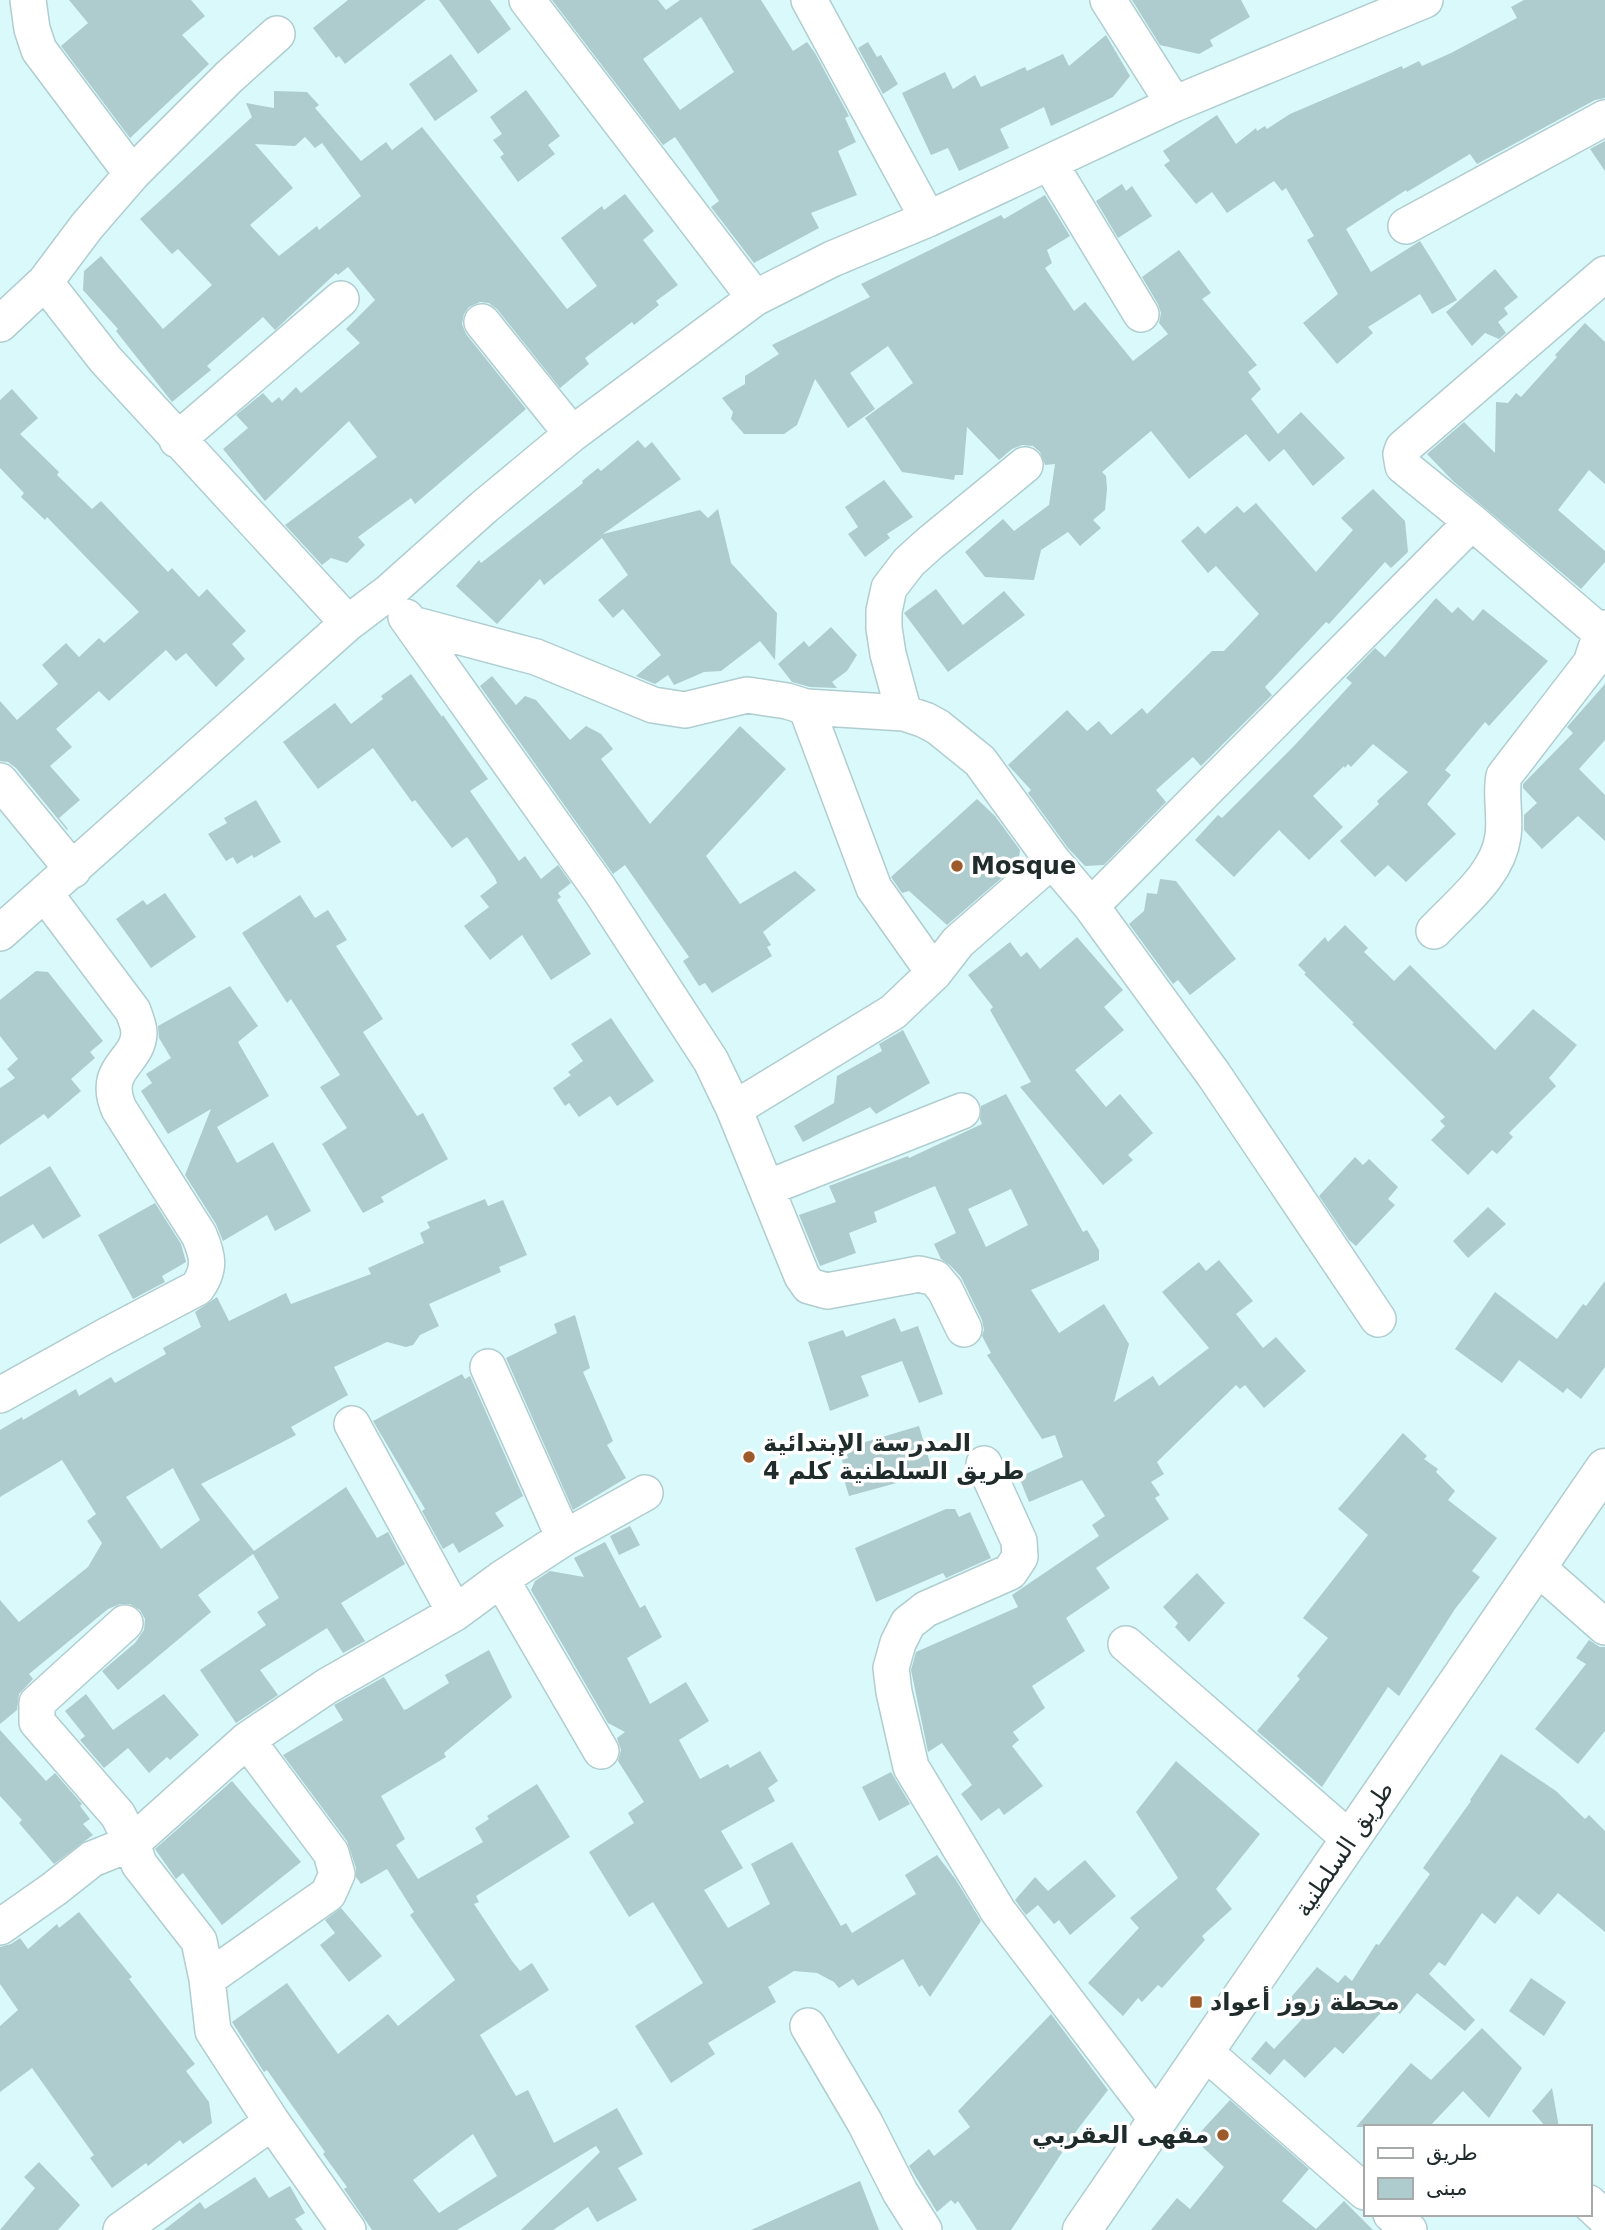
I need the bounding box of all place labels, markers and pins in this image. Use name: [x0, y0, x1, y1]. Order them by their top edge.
place label: Mosque: [971, 852, 1076, 880]
marker: Mosque: [949, 858, 965, 874]
place label: المدرسة الإبتدائية طريق السلطنية كلم 4: [763, 1429, 1025, 1485]
marker: المدرسة الإبتدائية طريق السلطنية كلم 4: [741, 1449, 757, 1465]
place label: محطة زوز أعواد: [1210, 1986, 1400, 2016]
marker: محطة زوز أعواد: [1188, 1994, 1204, 2010]
place label: مقهى العقربي: [1032, 2121, 1209, 2149]
marker: مقهى العقربي: [1215, 2127, 1231, 2143]

